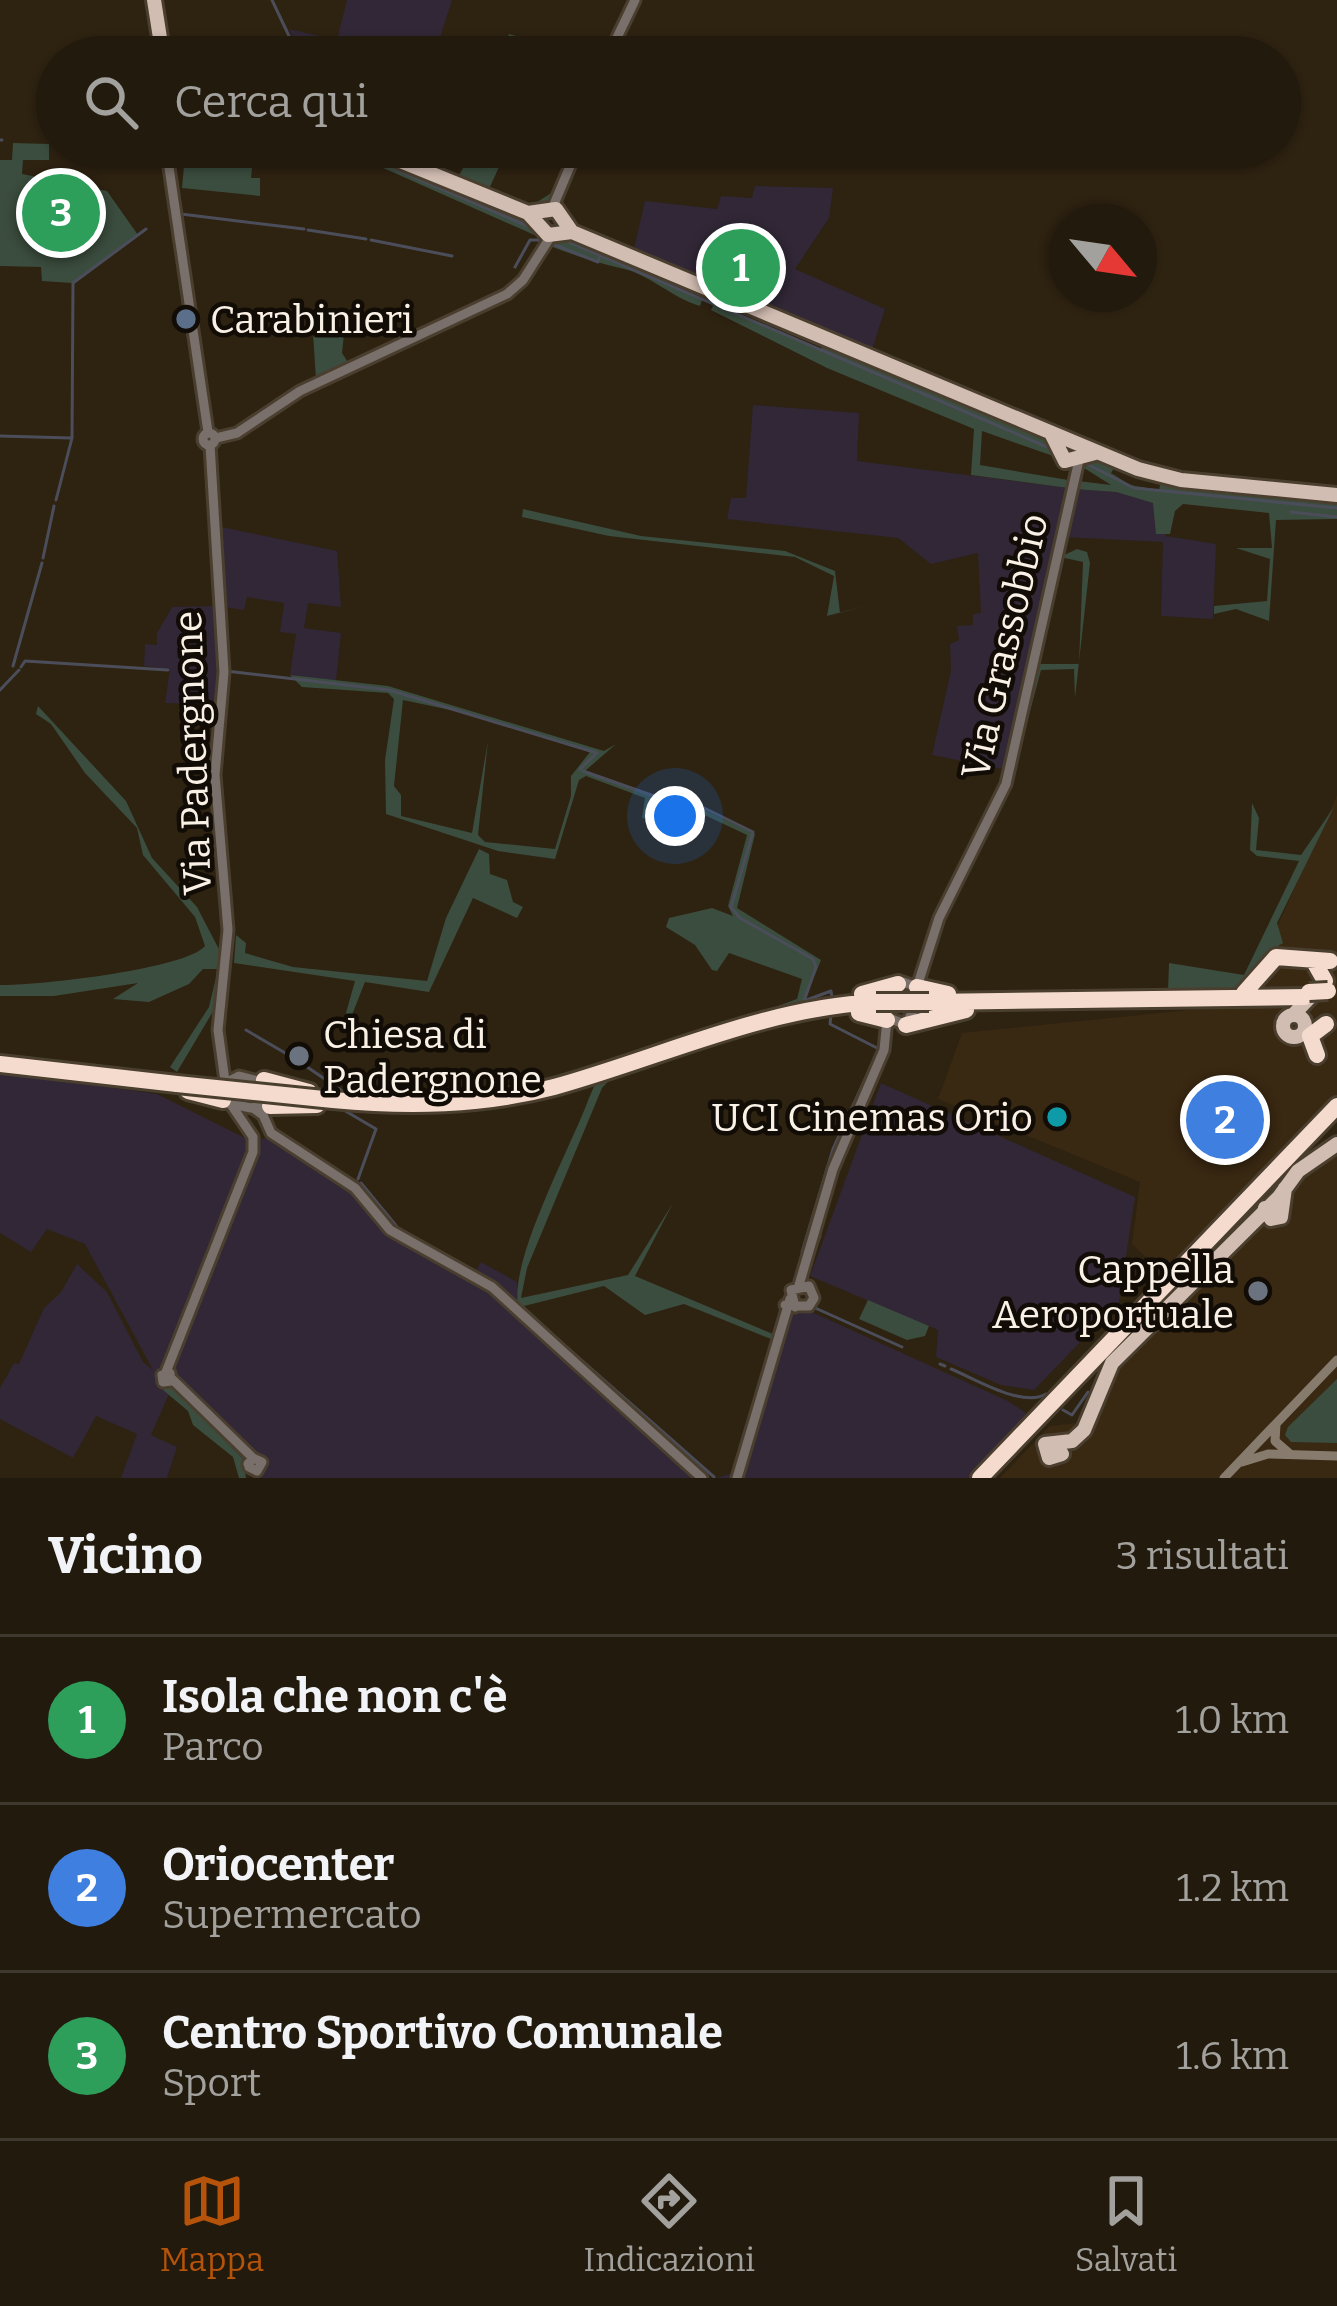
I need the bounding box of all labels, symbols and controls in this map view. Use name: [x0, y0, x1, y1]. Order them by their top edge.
search box: [36, 36, 1301, 168]
icon: search: [78, 69, 144, 135]
text: Cerca qui: [174, 75, 368, 129]
pin: 3: [22, 168, 100, 258]
north arrow: [1049, 204, 1157, 312]
pin: 1: [702, 223, 780, 313]
place label: Carabinieri: [210, 297, 413, 343]
marker: Carabinieri: [173, 306, 199, 332]
street label: Via Grassobbio: [952, 509, 1058, 783]
street label: Via Padergnone: [165, 610, 221, 896]
your location: [645, 786, 705, 846]
place label: Chiesa di Padergnone: [323, 1012, 542, 1103]
marker: Chiesa di Padergnone: [286, 1043, 312, 1069]
pin: 2: [1186, 1075, 1264, 1165]
place label: UCI Cinemas Orio: [711, 1095, 1033, 1141]
marker: UCI Cinemas Orio: [1044, 1104, 1070, 1130]
place label: Cappella Aeroportuale: [992, 1247, 1234, 1338]
marker: Cappella Aeroportuale: [1245, 1278, 1271, 1304]
text: Vicino: [48, 1525, 203, 1587]
text: 3 risultati: [1116, 1533, 1289, 1579]
text: Isola che non c'è: [162, 1670, 508, 1724]
text: 1: [79, 1697, 95, 1743]
text: 1.0 km: [1176, 1697, 1289, 1743]
text: Parco: [162, 1724, 264, 1770]
text: Oriocenter: [162, 1838, 395, 1892]
text: 2: [76, 1865, 98, 1911]
text: 1.2 km: [1177, 1865, 1289, 1911]
text: Supermercato: [162, 1892, 422, 1938]
text: Centro Sportivo Comunale: [162, 2006, 723, 2060]
text: 3: [76, 2033, 98, 2079]
text: 1.6 km: [1176, 2033, 1289, 2079]
text: Sport: [162, 2060, 261, 2106]
tab: Mappa: [160, 2168, 264, 2280]
tab: Indicazioni: [584, 2168, 755, 2280]
tab: Salvati: [1075, 2168, 1177, 2280]

